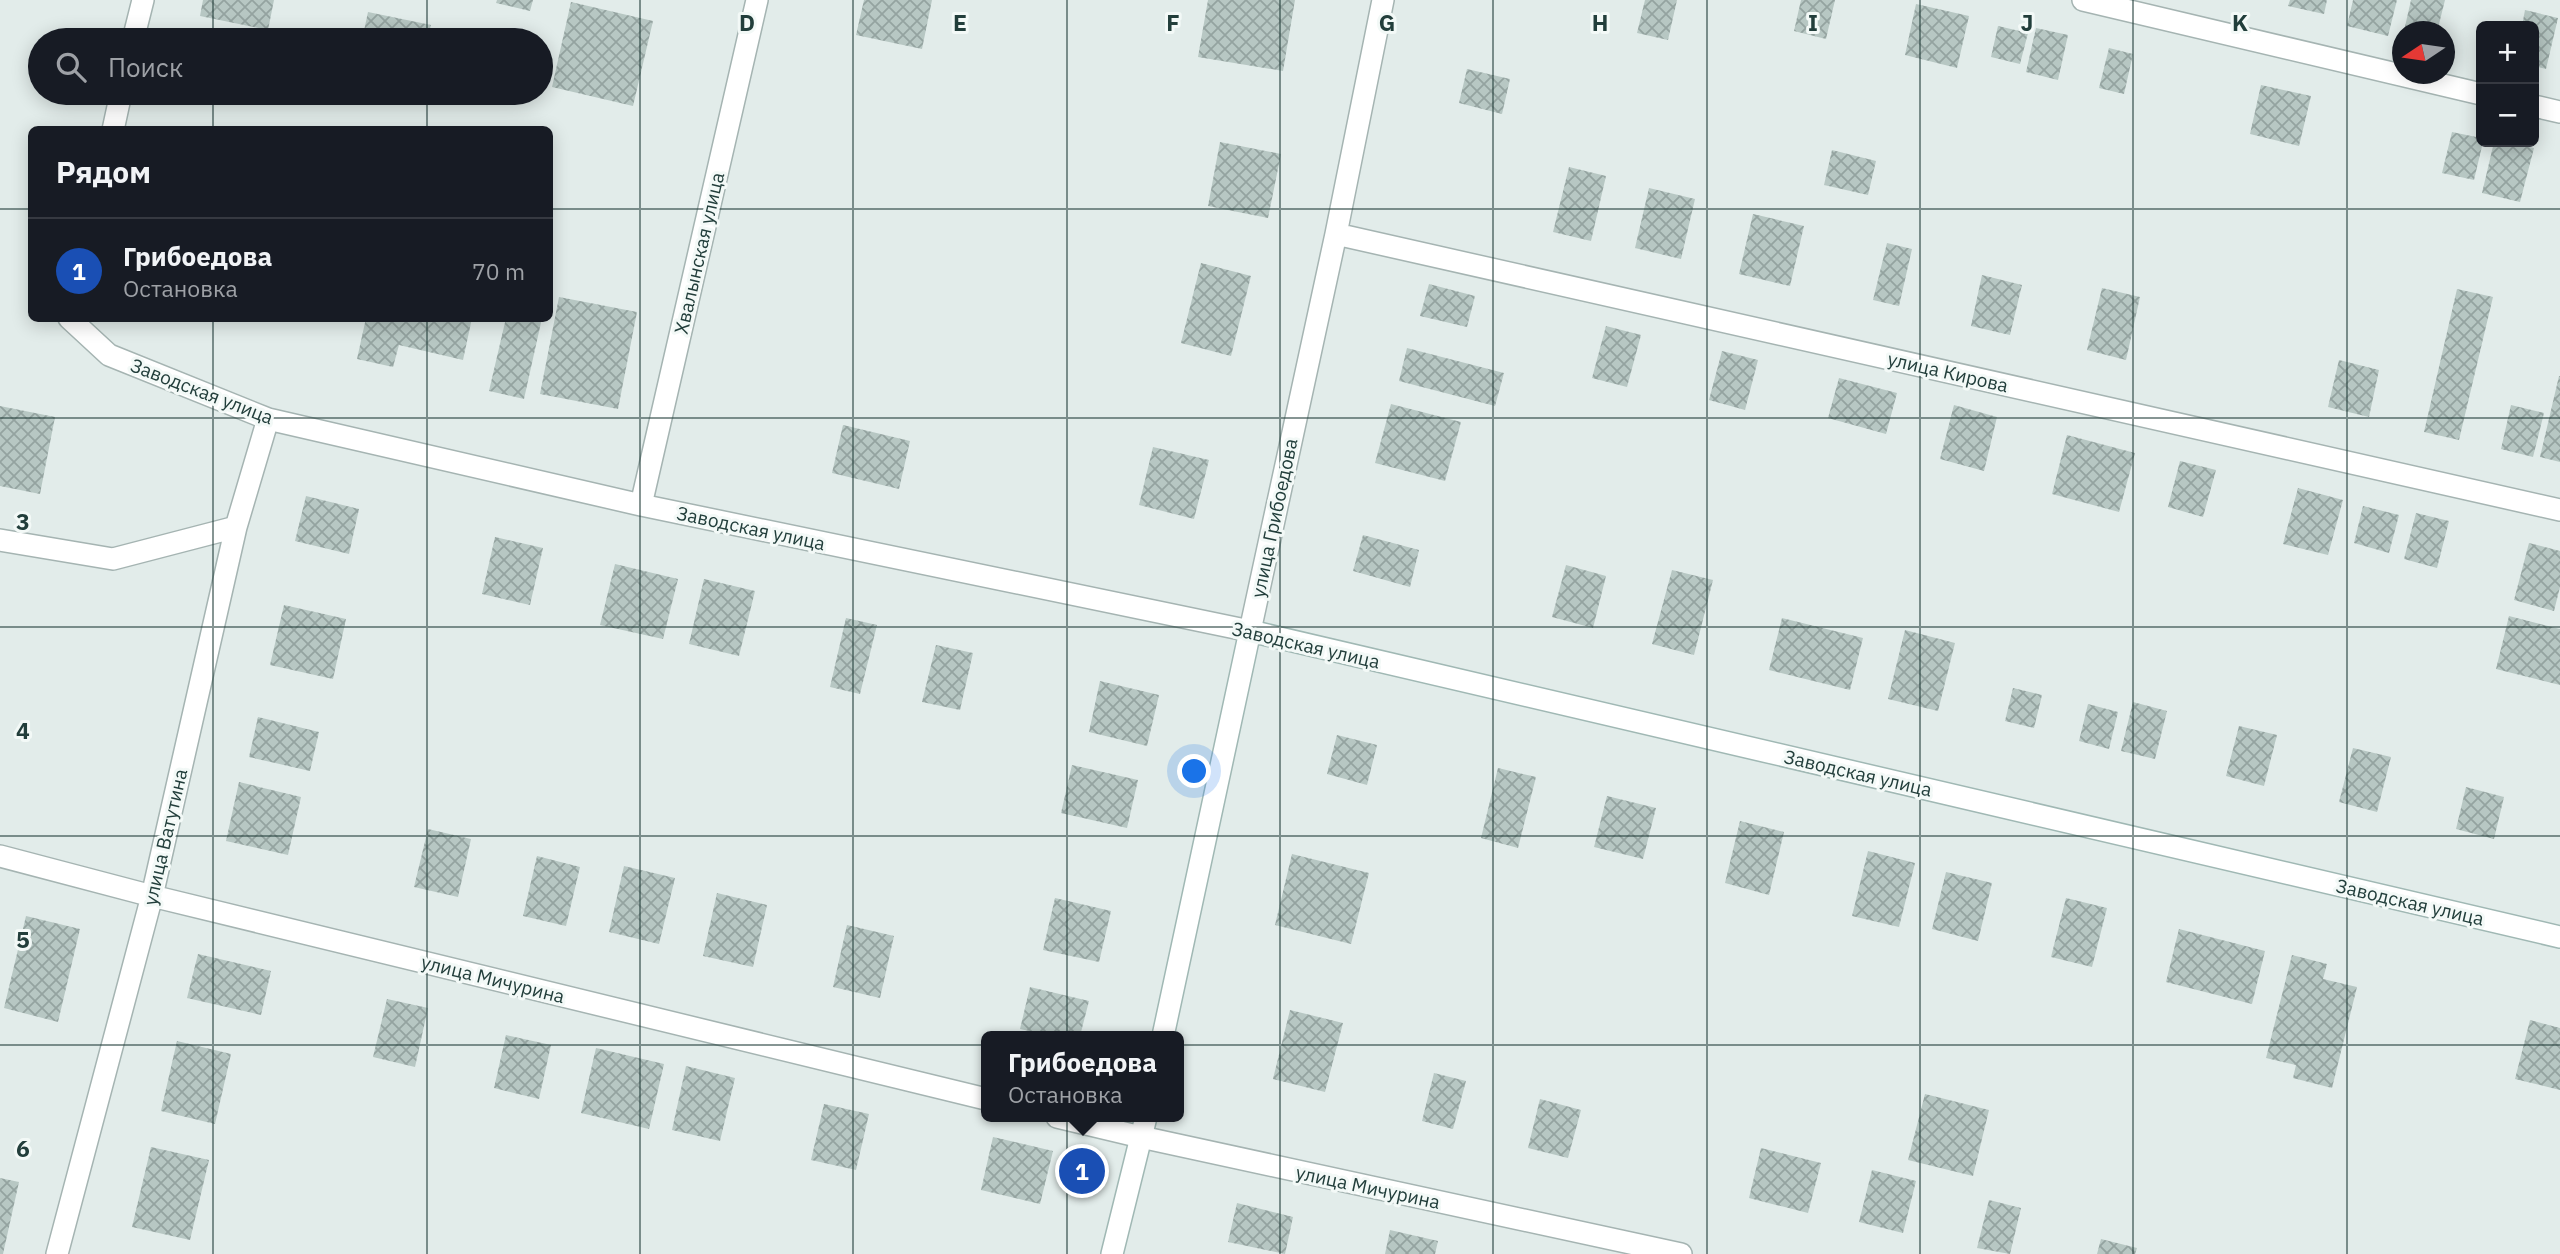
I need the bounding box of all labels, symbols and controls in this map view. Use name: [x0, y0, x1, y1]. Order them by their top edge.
text: D: [739, 7, 755, 37]
text: E: [953, 7, 967, 37]
text: F: [1166, 7, 1180, 37]
text: G: [1379, 7, 1395, 37]
text: H: [1592, 7, 1608, 37]
text: I: [1808, 7, 1818, 37]
text: J: [2021, 7, 2033, 37]
text: K: [2232, 7, 2248, 37]
north arrow: [2392, 21, 2455, 84]
map controls: [2476, 21, 2539, 147]
button: +: [2476, 21, 2539, 84]
search box: [28, 28, 553, 105]
icon: search: [52, 48, 90, 86]
text: Поиск: [108, 50, 183, 84]
button: −: [2476, 84, 2539, 147]
text: Рядом: [56, 152, 151, 191]
street label: Хвалынская улица: [669, 170, 729, 336]
text: Грибоедова: [123, 239, 272, 273]
text: 1: [72, 256, 86, 286]
text: 70 m: [472, 256, 525, 286]
text: Остановка: [123, 273, 238, 303]
street label: улица Кирова: [1885, 346, 2011, 398]
street label: Заводская улица: [127, 353, 277, 429]
street label: улица Грибоедова: [1245, 436, 1303, 600]
street label: Заводская улица: [675, 501, 827, 555]
text: 3: [16, 506, 30, 536]
street label: Заводская улица: [1230, 616, 1382, 674]
text: 4: [16, 715, 30, 745]
street label: Заводская улица: [1782, 744, 1934, 802]
your location: [1177, 754, 1211, 788]
street label: улица Ватутина: [138, 766, 192, 908]
street label: Заводская улица: [2334, 873, 2486, 931]
text: 5: [16, 924, 30, 954]
street label: улица Мичурина: [419, 950, 567, 1008]
popup: [981, 1031, 1184, 1122]
text: Грибоедова: [1008, 1045, 1157, 1079]
text: Остановка: [1008, 1079, 1123, 1109]
text: 6: [16, 1133, 30, 1163]
pin: 1: [1059, 1145, 1105, 1197]
street label: улица Мичурина: [1294, 1160, 1442, 1214]

